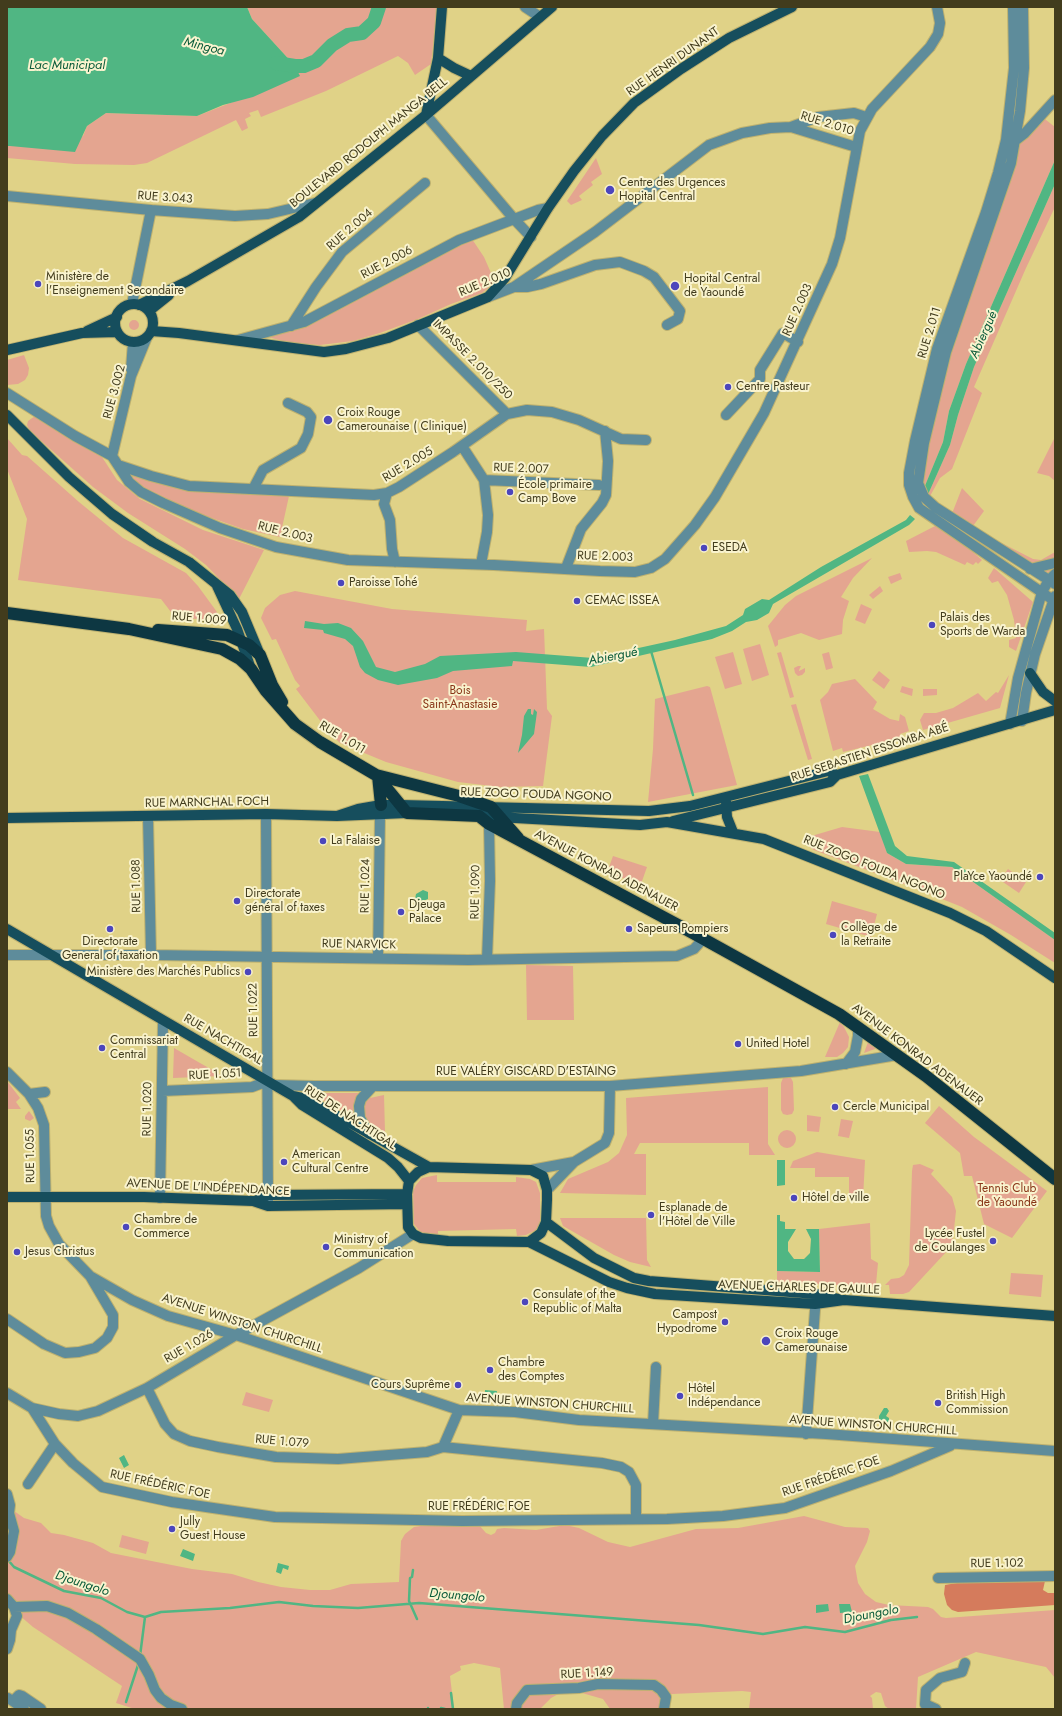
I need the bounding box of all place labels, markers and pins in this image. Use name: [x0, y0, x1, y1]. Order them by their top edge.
place label: Centre des Urgences Hopital Central: [619, 176, 725, 204]
marker: Centre des Urgences Hopital Central: [604, 184, 616, 196]
place label: Ministère de l'Enseignement Secondaire: [46, 270, 184, 298]
place label: Hopital Central de Yaoundé: [684, 272, 760, 300]
marker: Ministère de l'Enseignement Secondaire: [33, 279, 43, 289]
marker: Hopital Central de Yaoundé: [669, 280, 681, 292]
place label: Centre Pasteur: [736, 380, 810, 394]
marker: Centre Pasteur: [723, 382, 733, 392]
place label: Croix Rouge Camerounaise ( Clinique): [337, 406, 467, 434]
marker: Croix Rouge Camerounaise ( Clinique): [322, 414, 334, 426]
place label: École primaire Camp Bove: [518, 478, 592, 506]
marker: École primaire Camp Bove: [505, 487, 515, 497]
place label: ESEDA: [712, 541, 747, 555]
marker: ESEDA: [699, 543, 709, 553]
place label: Paroisse Tohé: [349, 576, 417, 590]
marker: Paroisse Tohé: [336, 578, 346, 588]
place label: CEMAC ISSEA: [585, 594, 660, 608]
marker: CEMAC ISSEA: [572, 596, 582, 606]
place label: Palais des Sports de Warda: [940, 611, 1025, 639]
marker: Palais des Sports de Warda: [927, 620, 937, 630]
place label: La Falaise: [331, 834, 380, 848]
marker: La Falaise: [318, 836, 328, 846]
place label: PlaYce Yaoundé: [954, 870, 1032, 884]
marker: PlaYce Yaoundé: [1035, 872, 1045, 882]
place label: Directorate général of taxes: [245, 887, 325, 915]
marker: Directorate général of taxes: [232, 896, 242, 906]
place label: Djeuga Palace: [409, 898, 445, 926]
marker: Djeuga Palace: [396, 907, 406, 917]
place label: Collège de la Retraite: [841, 921, 897, 949]
place label: Sapeurs Pompiers: [637, 922, 728, 936]
marker: Directorate General of taxation: [105, 924, 115, 934]
marker: Sapeurs Pompiers: [624, 924, 634, 934]
marker: Collège de la Retraite: [828, 930, 838, 940]
place label: Directorate General of taxation: [62, 935, 158, 963]
place label: Ministère des Marchés Publics: [87, 965, 240, 979]
marker: Ministère des Marchés Publics: [243, 967, 253, 977]
place label: Commissariat Central: [110, 1034, 178, 1062]
place label: United Hotel: [746, 1037, 809, 1051]
marker: United Hotel: [733, 1039, 743, 1049]
marker: Commissariat Central: [97, 1043, 107, 1053]
place label: Cercle Municipal: [843, 1100, 929, 1114]
marker: Cercle Municipal: [830, 1102, 840, 1112]
place label: American Cultural Centre: [292, 1148, 368, 1176]
marker: American Cultural Centre: [279, 1157, 289, 1167]
place label: Hôtel de ville: [802, 1191, 869, 1205]
marker: Hôtel de ville: [789, 1193, 799, 1203]
place label: Esplanade de l'Hôtel de Ville: [659, 1201, 735, 1229]
marker: Esplanade de l'Hôtel de Ville: [646, 1210, 656, 1220]
place label: Chambre de Commerce: [134, 1213, 197, 1241]
marker: Chambre de Commerce: [121, 1222, 131, 1232]
place label: Lycée Fustel de Coulanges: [915, 1227, 985, 1255]
place label: Ministry of Communication: [334, 1233, 414, 1261]
marker: Lycée Fustel de Coulanges: [988, 1236, 998, 1246]
marker: Ministry of Communication: [321, 1242, 331, 1252]
place label: Jesus Christus: [25, 1245, 94, 1259]
marker: Jesus Christus: [12, 1247, 22, 1257]
place label: Consulate of the Republic of Malta: [533, 1288, 622, 1316]
marker: Consulate of the Republic of Malta: [520, 1297, 530, 1307]
place label: Campost Hypodrome: [657, 1308, 717, 1336]
marker: Campost Hypodrome: [720, 1317, 730, 1327]
place label: Croix Rouge Camerounaise: [775, 1327, 848, 1355]
marker: Croix Rouge Camerounaise: [760, 1335, 772, 1347]
place label: Chambre des Comptes: [498, 1356, 564, 1384]
marker: Chambre des Comptes: [485, 1365, 495, 1375]
place label: Cours Suprême: [371, 1378, 450, 1392]
marker: Cours Suprême: [453, 1380, 463, 1390]
place label: Hôtel Indépendance: [688, 1382, 760, 1410]
place label: British High Commission: [946, 1389, 1008, 1417]
marker: Hôtel Indépendance: [675, 1391, 685, 1401]
marker: British High Commission: [933, 1398, 943, 1408]
place label: Jully Guest House: [180, 1515, 246, 1543]
marker: Jully Guest House: [167, 1524, 177, 1534]

